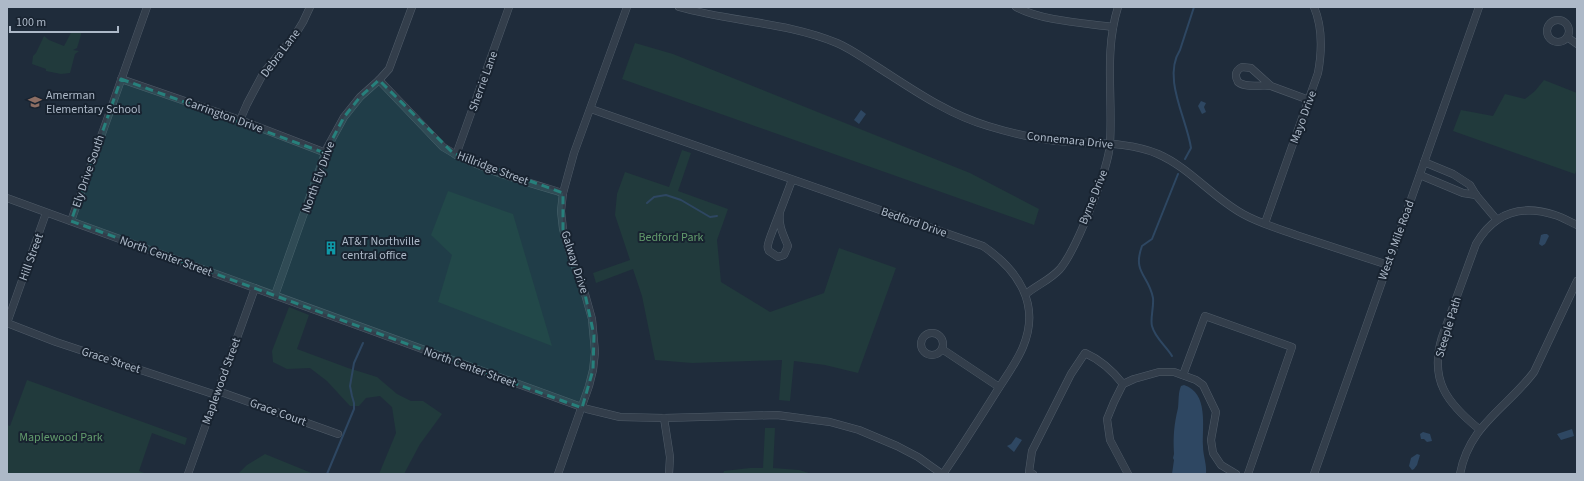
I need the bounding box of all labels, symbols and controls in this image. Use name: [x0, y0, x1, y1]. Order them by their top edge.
scale bar: [10, 8, 118, 34]
text: 100 m: [16, 14, 46, 31]
street label: Debra Lane: [257, 26, 304, 81]
street label: Sherrie Lane: [465, 49, 502, 114]
place label: Amerman Elementary School: [46, 87, 141, 118]
street label: Mayo Drive: [1286, 88, 1321, 146]
street label: Carrington Drive: [182, 93, 265, 138]
school or university icon: Amerman Elementary School: [27, 94, 43, 110]
street label: Connemara Drive: [1026, 128, 1114, 153]
street label: Ely Drive South: [68, 133, 109, 210]
street label: North Ely Drive: [298, 139, 339, 215]
street label: Hillridge Street: [455, 147, 531, 190]
street label: Byrne Drive: [1075, 167, 1112, 227]
street label: West 9 Mile Road: [1374, 198, 1419, 282]
street label: Bedford Drive: [879, 203, 949, 242]
street label: Galway Drive: [556, 229, 593, 296]
park label: Bedford Park: [638, 229, 704, 246]
street label: Hill Street: [15, 231, 48, 283]
street label: North Center Street: [117, 232, 214, 281]
place label: AT&T Northville central office: [342, 233, 420, 264]
building icon: AT&T Northville central office: [323, 240, 339, 256]
street label: Steeple Path: [1431, 295, 1466, 360]
street label: Maplewood Street: [198, 335, 245, 427]
street label: Grace Street: [79, 343, 142, 378]
street label: North Center Street: [421, 343, 518, 392]
street label: Grace Court: [247, 394, 308, 431]
park label: Maplewood Park: [19, 429, 103, 446]

